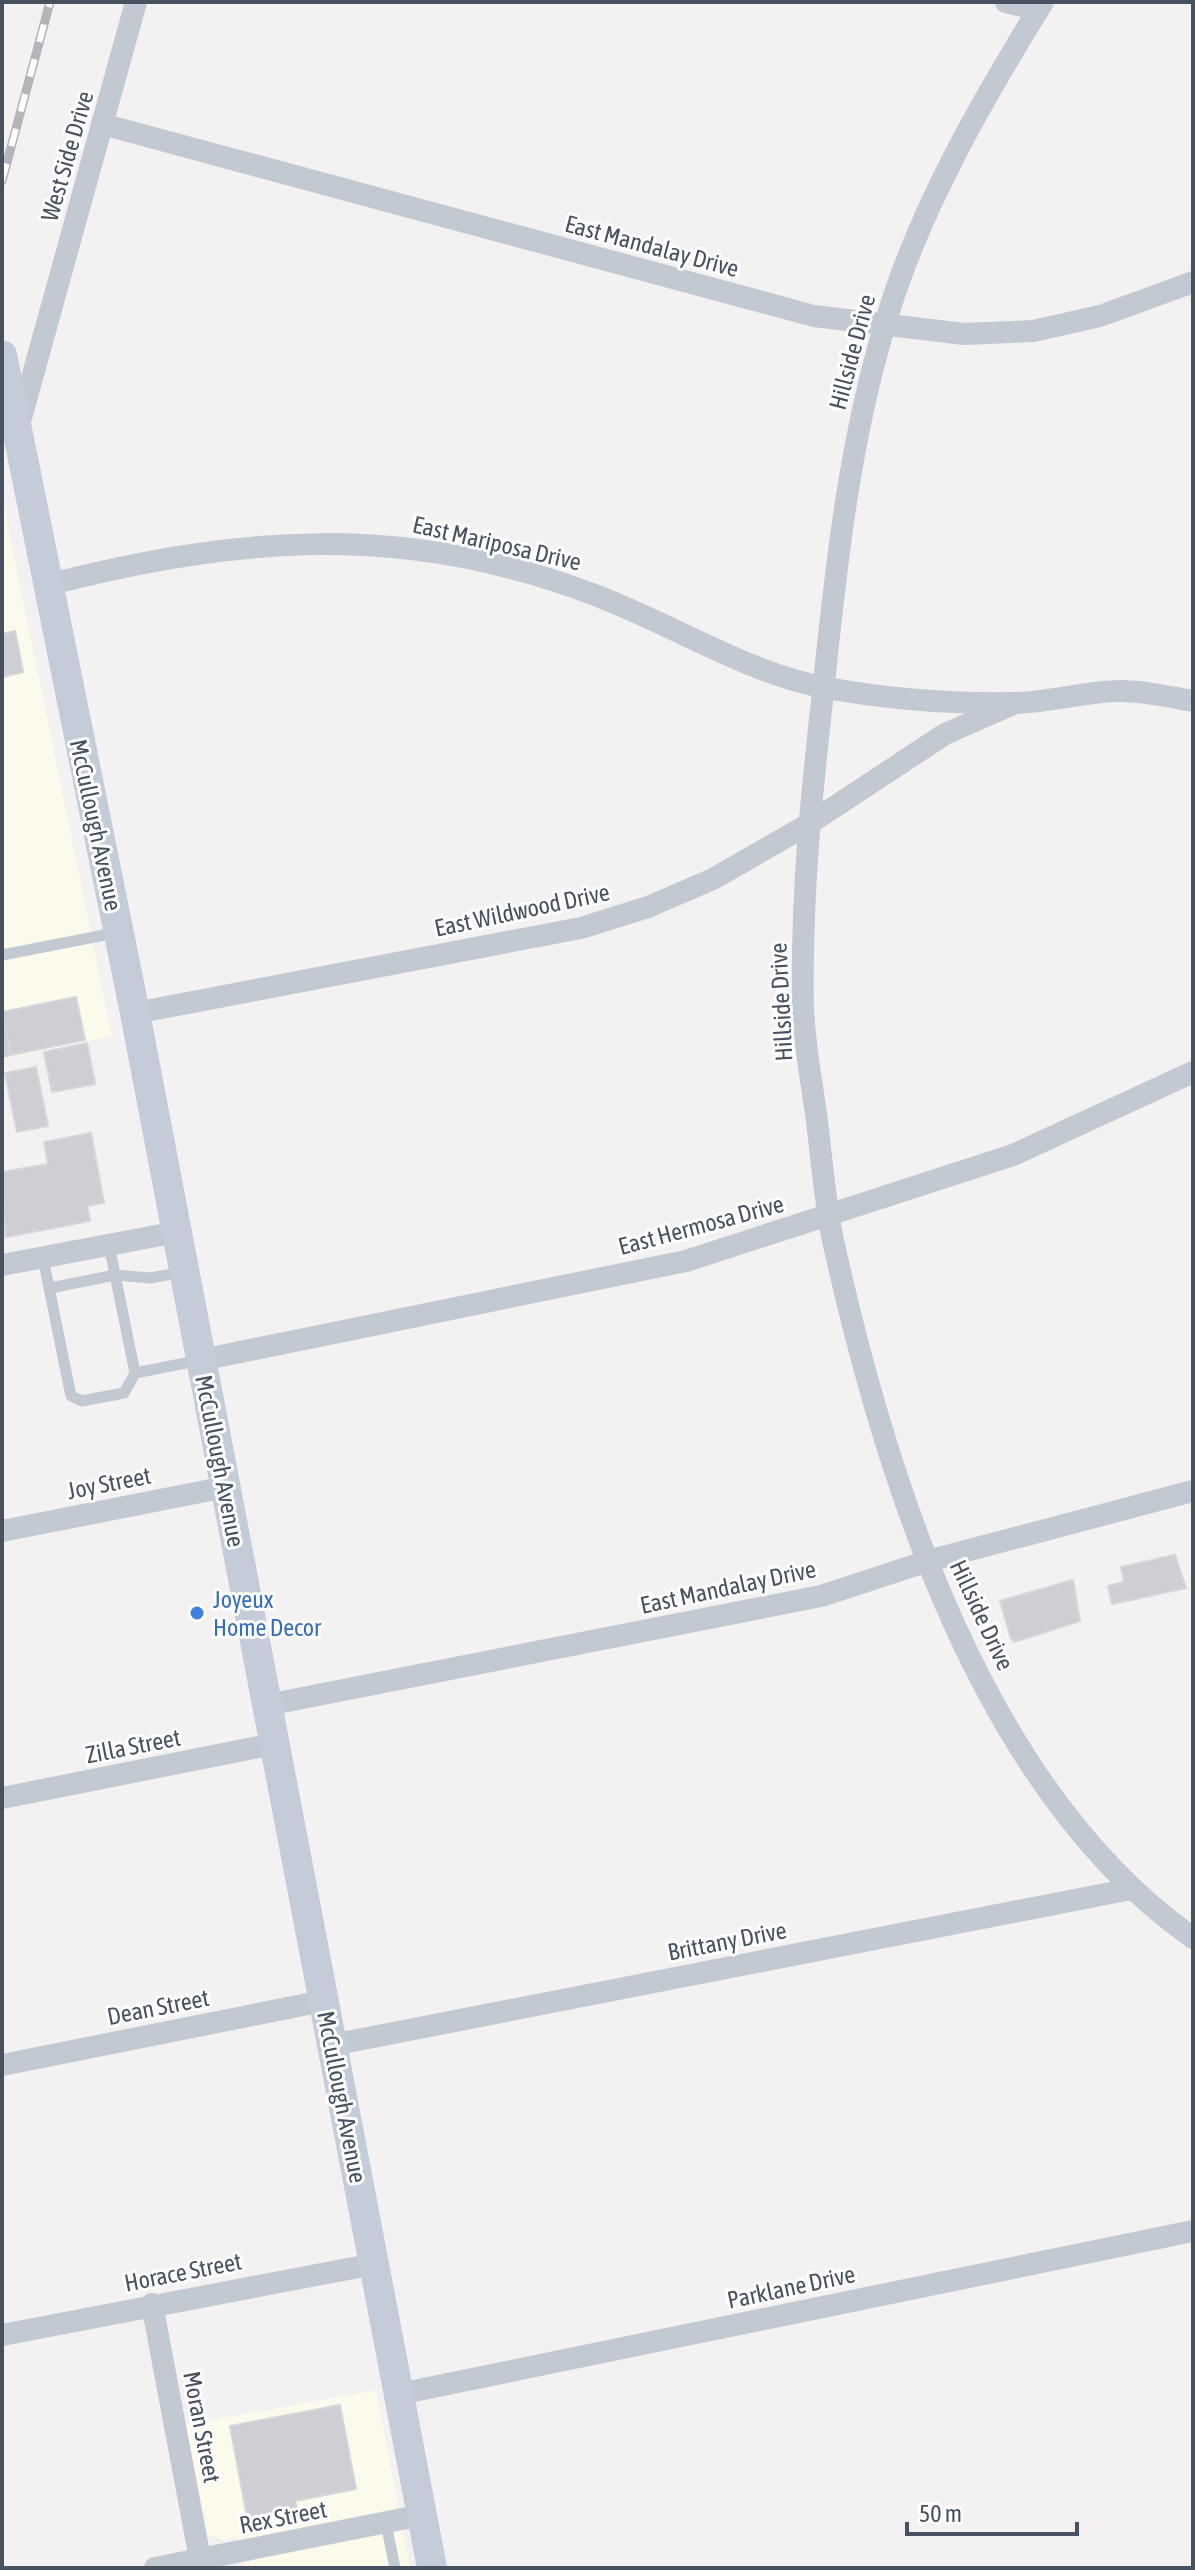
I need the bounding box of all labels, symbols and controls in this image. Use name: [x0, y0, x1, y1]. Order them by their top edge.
street label: West Side Drive: [36, 88, 98, 224]
street label: East Mandalay Drive: [562, 210, 742, 282]
street label: Hillside Drive: [824, 291, 880, 413]
street label: East Mariposa Drive: [410, 510, 584, 576]
street label: McCullough Avenue: [65, 737, 127, 913]
street label: East Wildwood Drive: [432, 878, 612, 942]
street label: Hillside Drive: [764, 942, 798, 1062]
street label: East Hermosa Drive: [615, 1190, 787, 1260]
street label: McCullough Avenue: [190, 1373, 250, 1549]
street label: Joy Street: [65, 1462, 153, 1504]
street label: East Mandalay Drive: [638, 1555, 818, 1619]
street label: Hillside Drive: [945, 1556, 1019, 1674]
place label: Joyeux Home Decor: [213, 1586, 322, 1641]
marker: Joyeux Home Decor: [188, 1604, 206, 1622]
street label: Zilla Street: [83, 1724, 183, 1768]
street label: Brittany Drive: [665, 1916, 789, 1966]
street label: Dean Street: [105, 1984, 211, 2030]
street label: McCullough Avenue: [312, 2009, 372, 2185]
street label: Horace Street: [122, 2247, 244, 2297]
street label: Parklane Drive: [725, 2260, 857, 2314]
street label: Moran Street: [178, 2369, 226, 2485]
scale bar: [907, 2486, 1077, 2536]
street label: Rex Street: [237, 2495, 329, 2539]
text: 50 m: [919, 2500, 962, 2527]

